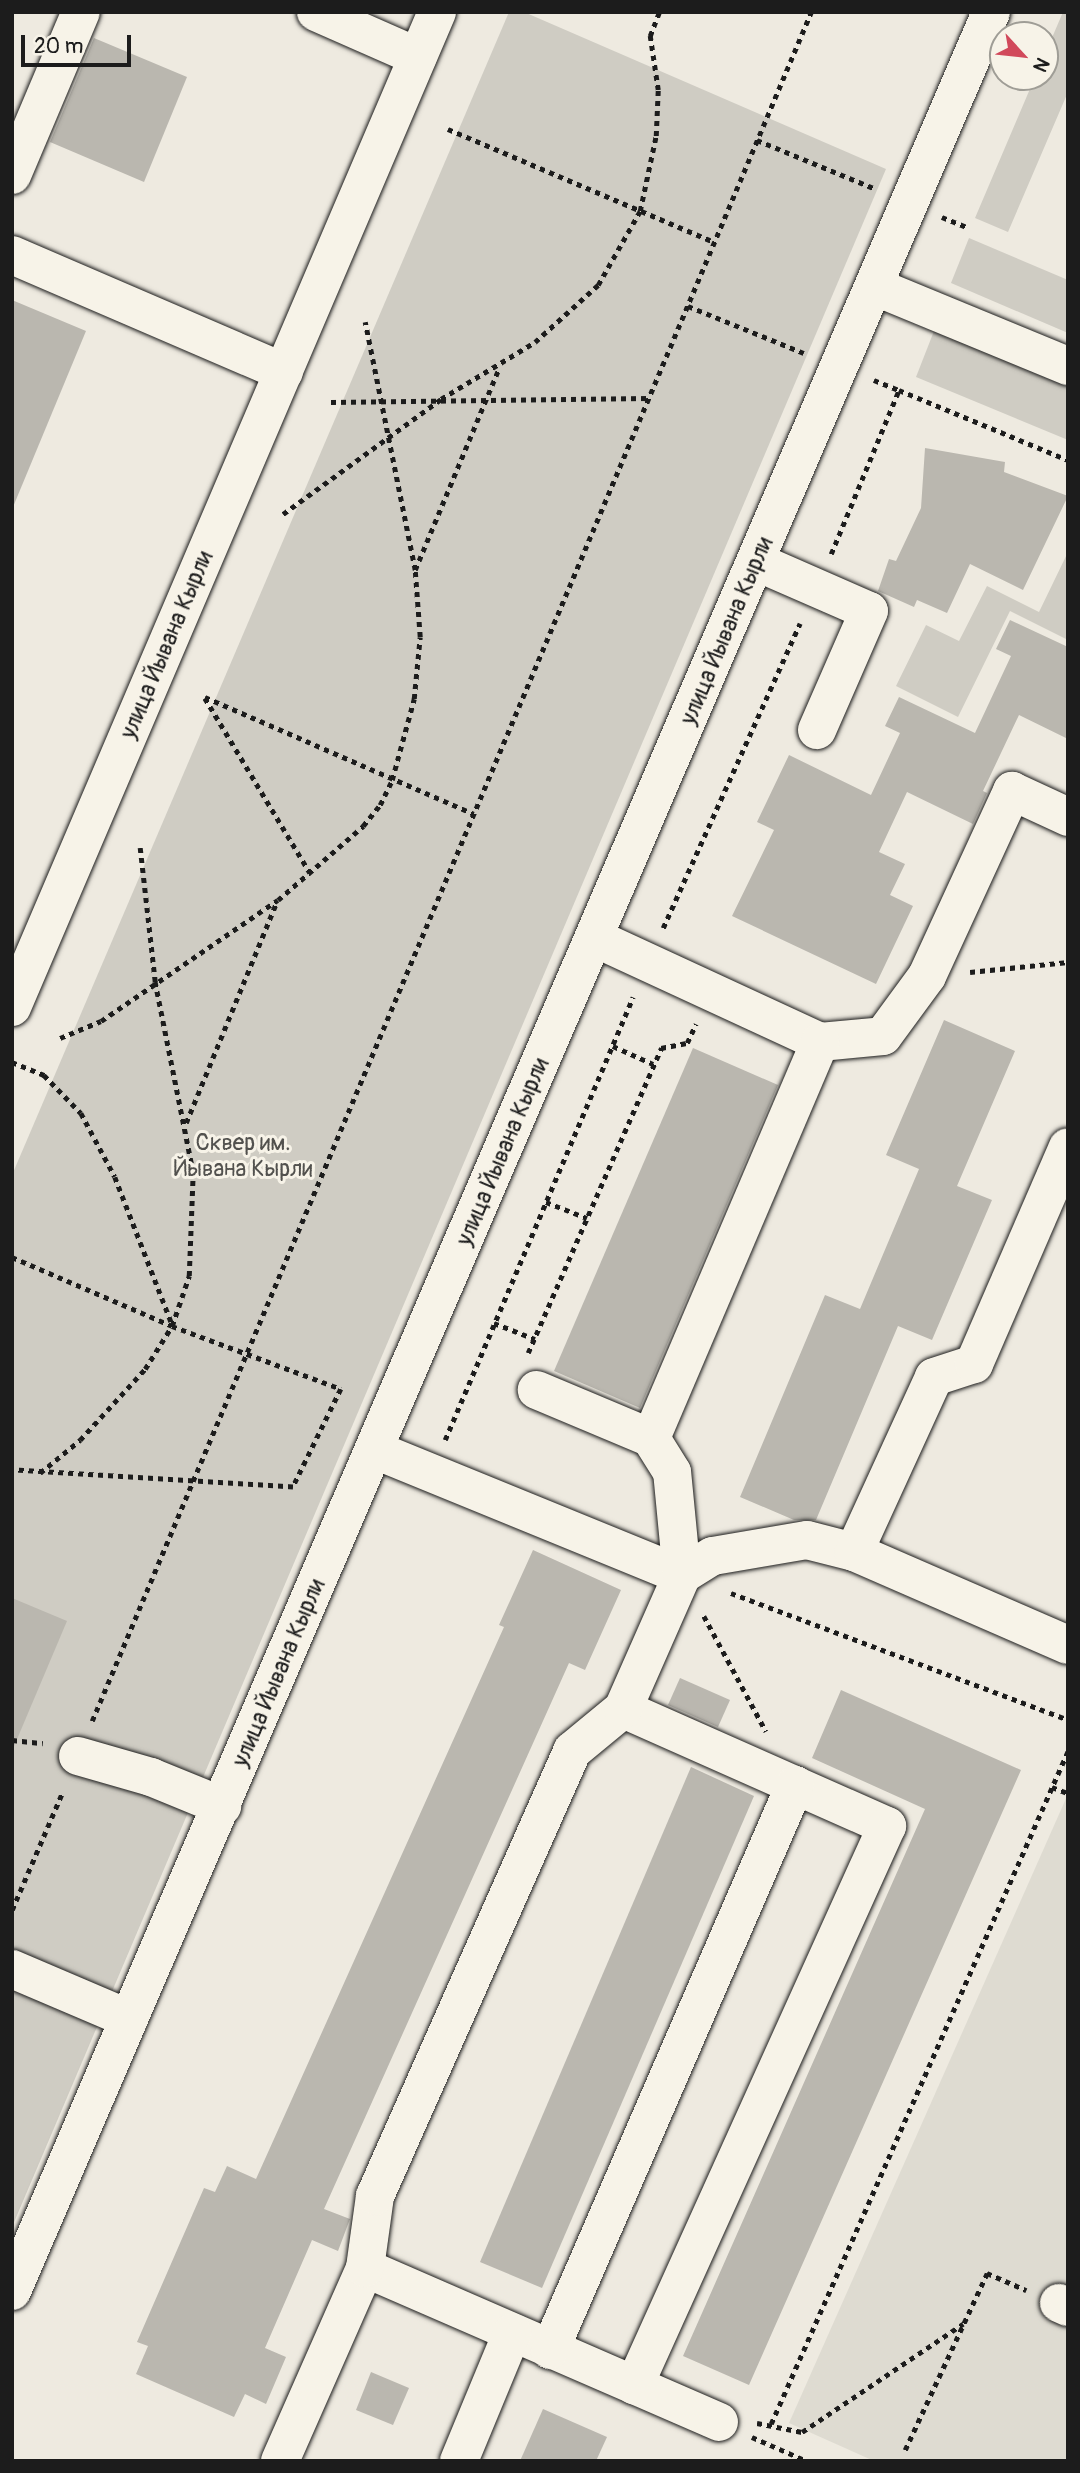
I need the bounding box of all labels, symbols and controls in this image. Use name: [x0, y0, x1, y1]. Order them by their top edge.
scale bar: [24, 21, 135, 65]
north arrow: [989, 21, 1059, 91]
text: 20 m: [34, 33, 83, 60]
text: N: [1027, 53, 1055, 76]
street label: улица Йывана Кырли: [675, 533, 779, 729]
street label: улица Йывана Кырли: [115, 547, 219, 743]
street label: улица Йывана Кырли: [451, 1054, 555, 1250]
park label: Сквер им. Йывана Кырли: [174, 1129, 312, 1183]
street label: улица Йывана Кырли: [227, 1575, 331, 1771]

